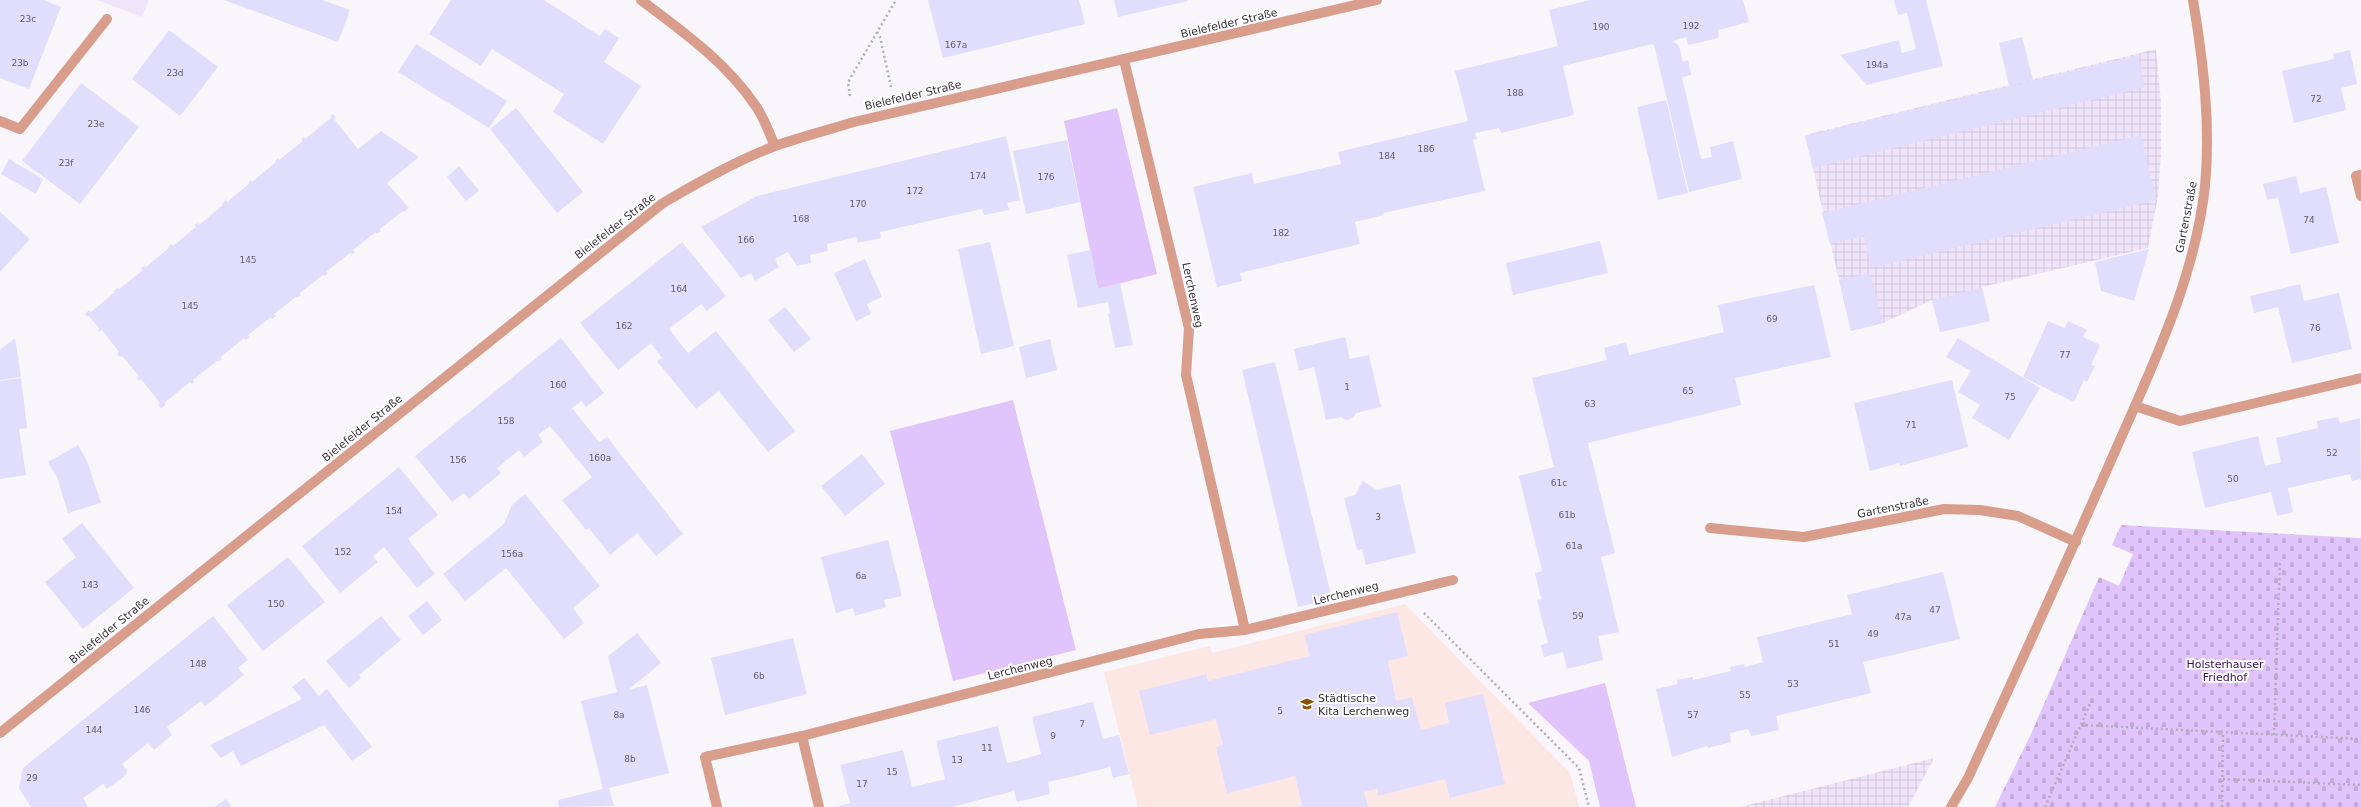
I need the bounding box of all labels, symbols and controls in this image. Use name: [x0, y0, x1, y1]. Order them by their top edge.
street label: Bielefelder Straße: [1179, 6, 1279, 41]
house number: 23c: [20, 14, 36, 24]
house number: 192: [1682, 21, 1700, 31]
house number: 190: [1592, 22, 1610, 32]
house number: 167a: [945, 40, 967, 50]
house number: 23b: [11, 58, 29, 68]
house number: 194a: [1866, 60, 1888, 70]
house number: 23d: [166, 68, 184, 78]
street label: Bielefelder Straße: [863, 78, 963, 113]
house number: 188: [1506, 88, 1524, 98]
house number: 72: [2310, 94, 2322, 104]
house number: 23e: [88, 119, 105, 129]
house number: 186: [1417, 144, 1435, 154]
house number: 184: [1378, 151, 1396, 161]
house number: 23f: [59, 158, 74, 168]
house number: 174: [969, 171, 987, 181]
house number: 176: [1037, 172, 1055, 182]
street label: Gartenstraße: [2173, 180, 2200, 254]
house number: 172: [906, 186, 924, 196]
street label: Bielefelder Straße: [572, 191, 658, 262]
house number: 170: [849, 199, 867, 209]
house number: 168: [792, 214, 810, 224]
house number: 74: [2303, 215, 2315, 225]
house number: 182: [1272, 228, 1290, 238]
house number: 166: [737, 235, 755, 245]
house number: 145: [239, 255, 257, 265]
street label: Lerchenweg: [1179, 261, 1206, 329]
house number: 164: [670, 284, 688, 294]
house number: 145: [181, 301, 199, 311]
house number: 69: [1766, 314, 1778, 324]
house number: 162: [615, 321, 633, 331]
house number: 76: [2309, 323, 2321, 333]
house number: 77: [2059, 350, 2071, 360]
house number: 160: [549, 380, 567, 390]
house number: 1: [1344, 382, 1350, 392]
house number: 65: [1682, 386, 1694, 396]
street label: Bielefelder Straße: [320, 392, 405, 465]
house number: 75: [2004, 392, 2016, 402]
house number: 63: [1584, 399, 1596, 409]
house number: 158: [497, 416, 515, 426]
house number: 71: [1905, 420, 1917, 430]
house number: 52: [2326, 448, 2338, 458]
house number: 160a: [589, 453, 611, 463]
house number: 156: [449, 455, 467, 465]
house number: 50: [2227, 474, 2239, 484]
house number: 61c: [1551, 478, 1567, 488]
street label: Gartenstraße: [1856, 494, 1930, 521]
house number: 154: [385, 506, 403, 516]
house number: 61b: [1558, 510, 1576, 520]
house number: 3: [1375, 512, 1381, 522]
house number: 61a: [1566, 541, 1582, 551]
house number: 152: [334, 547, 352, 557]
house number: 156a: [501, 549, 523, 559]
house number: 6a: [855, 571, 867, 581]
street label: Lerchenweg: [1312, 579, 1380, 608]
house number: 143: [81, 580, 99, 590]
street label: Bielefelder Straße: [67, 594, 152, 667]
house number: 150: [267, 599, 285, 609]
house number: 47: [1929, 605, 1941, 615]
house number: 59: [1572, 611, 1584, 621]
house number: 47a: [1895, 612, 1911, 622]
house number: 49: [1867, 629, 1879, 639]
house number: 51: [1828, 639, 1840, 649]
street label: Lerchenweg: [986, 654, 1054, 683]
park label: Holsterhauser Friedhof: [2187, 658, 2264, 684]
house number: 148: [189, 659, 207, 669]
house number: 6b: [753, 671, 765, 681]
house number: 53: [1787, 679, 1799, 689]
house number: 55: [1739, 690, 1751, 700]
place label: Städtische Kita Lerchenweg: [1318, 692, 1409, 718]
school or university icon: Städtische Kita Lerchenweg: [1299, 696, 1315, 712]
house number: 146: [133, 705, 151, 715]
house number: 5: [1277, 706, 1283, 716]
house number: 8a: [613, 710, 625, 720]
house number: 57: [1687, 710, 1699, 720]
house number: 7: [1079, 719, 1085, 729]
house number: 144: [85, 725, 103, 735]
house number: 9: [1050, 731, 1056, 741]
house number: 11: [981, 743, 993, 753]
house number: 8b: [624, 754, 636, 764]
house number: 13: [951, 755, 963, 765]
house number: 15: [886, 767, 898, 777]
house number: 29: [26, 773, 38, 783]
house number: 17: [856, 779, 868, 789]

